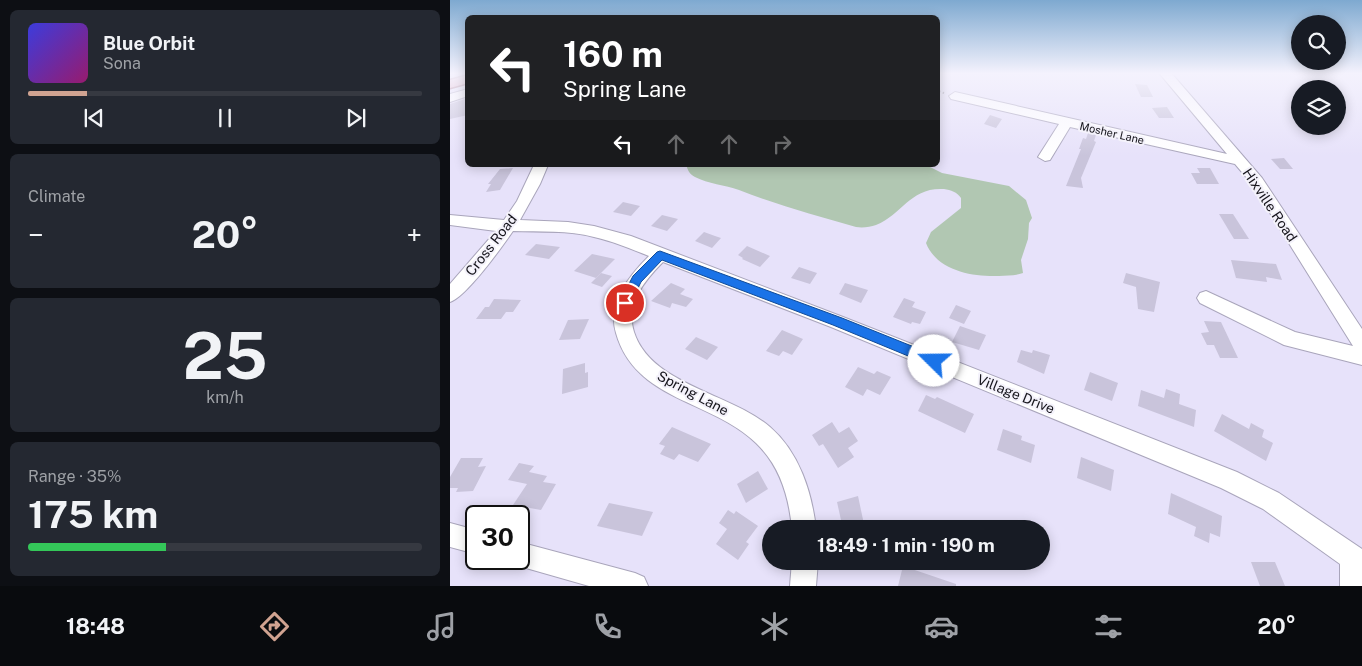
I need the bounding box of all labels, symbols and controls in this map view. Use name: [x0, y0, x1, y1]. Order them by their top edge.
map controls: [1291, 15, 1346, 135]
button: search: [1291, 15, 1346, 70]
text: Blue Orbit: [103, 32, 195, 54]
text: 160 m: [563, 34, 663, 75]
icon: left: [480, 35, 545, 100]
text: Sona: [103, 54, 141, 73]
text: Spring Lane: [563, 76, 686, 102]
button: layers: [1291, 80, 1346, 135]
icon: previous: [80, 104, 108, 132]
icon: pause: [211, 104, 239, 132]
icon: next: [342, 104, 370, 132]
street label: Mosher Lane: [1079, 120, 1145, 146]
icon: left: [609, 130, 637, 158]
icon: ahead: [662, 130, 690, 158]
icon: ahead: [715, 130, 743, 158]
icon: right: [768, 130, 796, 158]
street label: Hixville Road: [1240, 165, 1300, 245]
text: Climate: [28, 187, 85, 206]
street label: Cross Road: [462, 211, 520, 279]
text: 20°: [192, 212, 258, 257]
text: −: [28, 218, 44, 251]
text: +: [406, 218, 422, 251]
pin: [604, 282, 646, 324]
icon: arrive: [611, 289, 639, 317]
text: 25: [182, 317, 268, 394]
position arrow: [907, 334, 959, 386]
street label: Spring Lane: [655, 367, 731, 419]
street label: Village Drive: [975, 371, 1057, 417]
text: km/h: [206, 388, 244, 407]
text: Range · 35%: [28, 467, 122, 486]
text: 175 km: [28, 492, 158, 537]
speed limit sign: 30: [465, 505, 530, 570]
text: 18:49 · 1 min · 190 m: [817, 534, 995, 556]
icon: directions: [257, 609, 292, 644]
icon: music: [424, 609, 459, 644]
icon: phone: [590, 609, 625, 644]
icon: climate: [757, 609, 792, 644]
icon: car: [924, 609, 959, 644]
icon: filters: [1091, 609, 1126, 644]
text: 18:48: [66, 613, 125, 639]
text: 20°: [1257, 613, 1296, 639]

